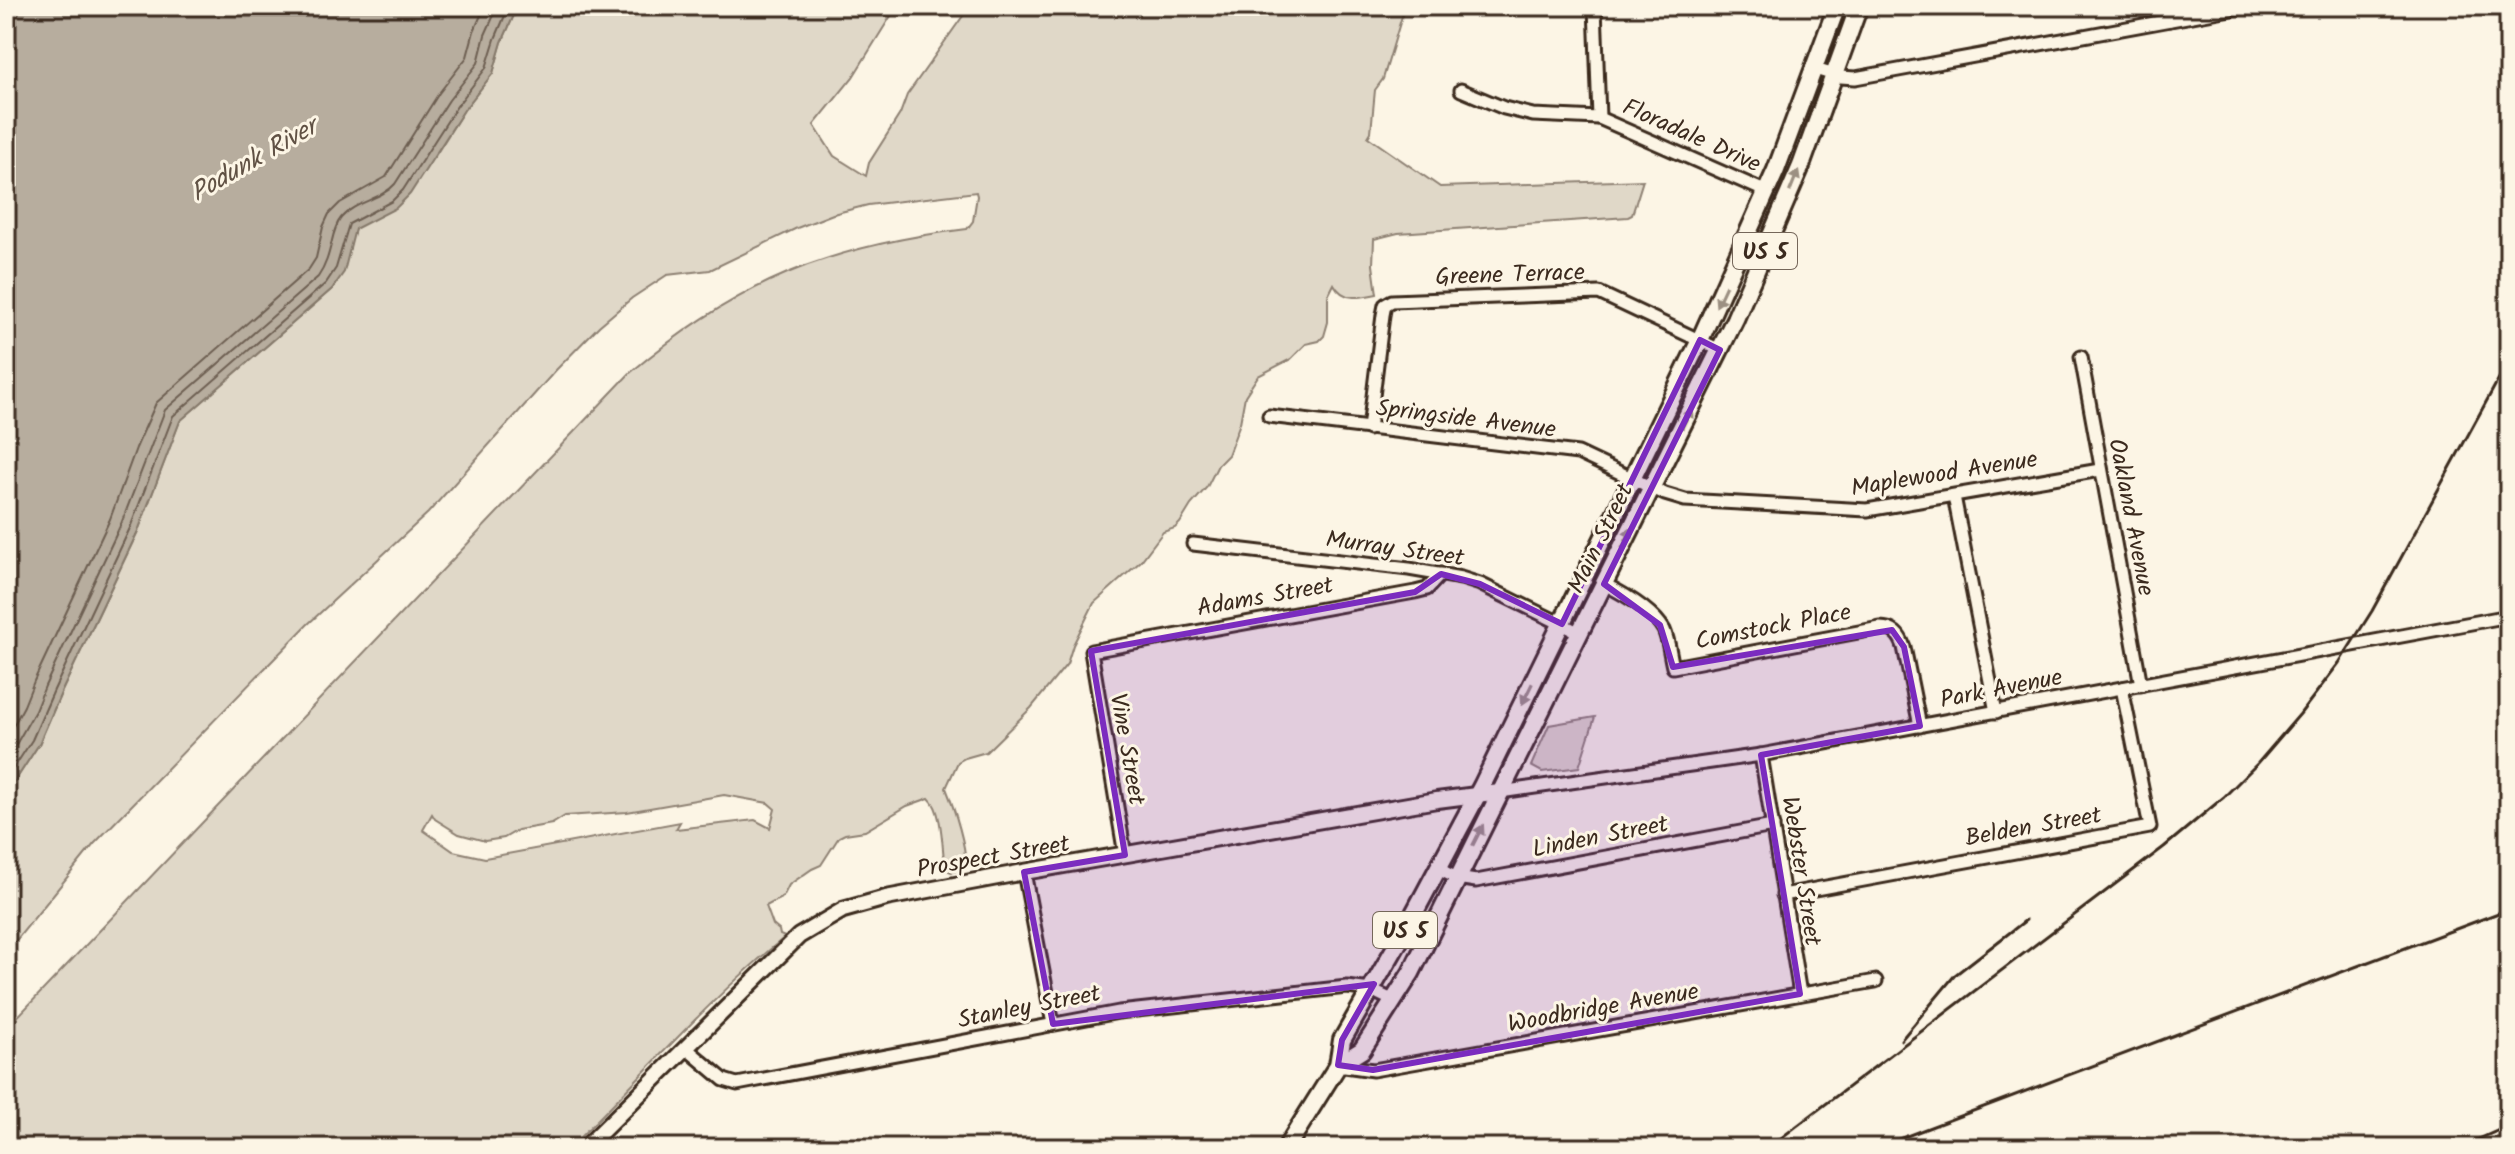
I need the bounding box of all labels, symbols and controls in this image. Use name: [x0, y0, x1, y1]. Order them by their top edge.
street label: Floradale Drive: [1616, 88, 1767, 184]
water label: Podunk River: [183, 105, 330, 214]
one-way arrow: [1788, 169, 1801, 193]
road number: US 5: [1733, 233, 1797, 269]
street label: Greene Terrace: [1435, 253, 1586, 298]
one-way arrow: [1714, 284, 1727, 308]
street label: Springside Avenue: [1374, 389, 1558, 450]
one-way arrow: [1680, 406, 1693, 429]
street label: Oakland Avenue: [2096, 435, 2165, 599]
street label: Maplewood Avenue: [1848, 440, 2041, 508]
street label: Main Street: [1558, 476, 1645, 601]
street label: Murray Street: [1323, 520, 1467, 579]
one-way arrow: [1620, 526, 1634, 549]
street label: Adams Street: [1194, 566, 1337, 629]
street label: Comstock Place: [1692, 593, 1855, 662]
street label: Park Avenue: [1937, 658, 2066, 720]
one-way arrow: [1521, 683, 1534, 706]
street label: Vine Street: [1098, 690, 1156, 809]
street label: Webster Street: [1769, 794, 1832, 950]
street label: Belden Street: [1962, 796, 2105, 859]
street label: Linden Street: [1529, 805, 1672, 870]
one-way arrow: [1472, 824, 1485, 847]
street label: Prospect Street: [914, 825, 1074, 890]
road number: US 5: [1373, 912, 1437, 948]
street label: Woodbridge Avenue: [1505, 972, 1702, 1044]
street label: Stanley Street: [955, 974, 1105, 1040]

